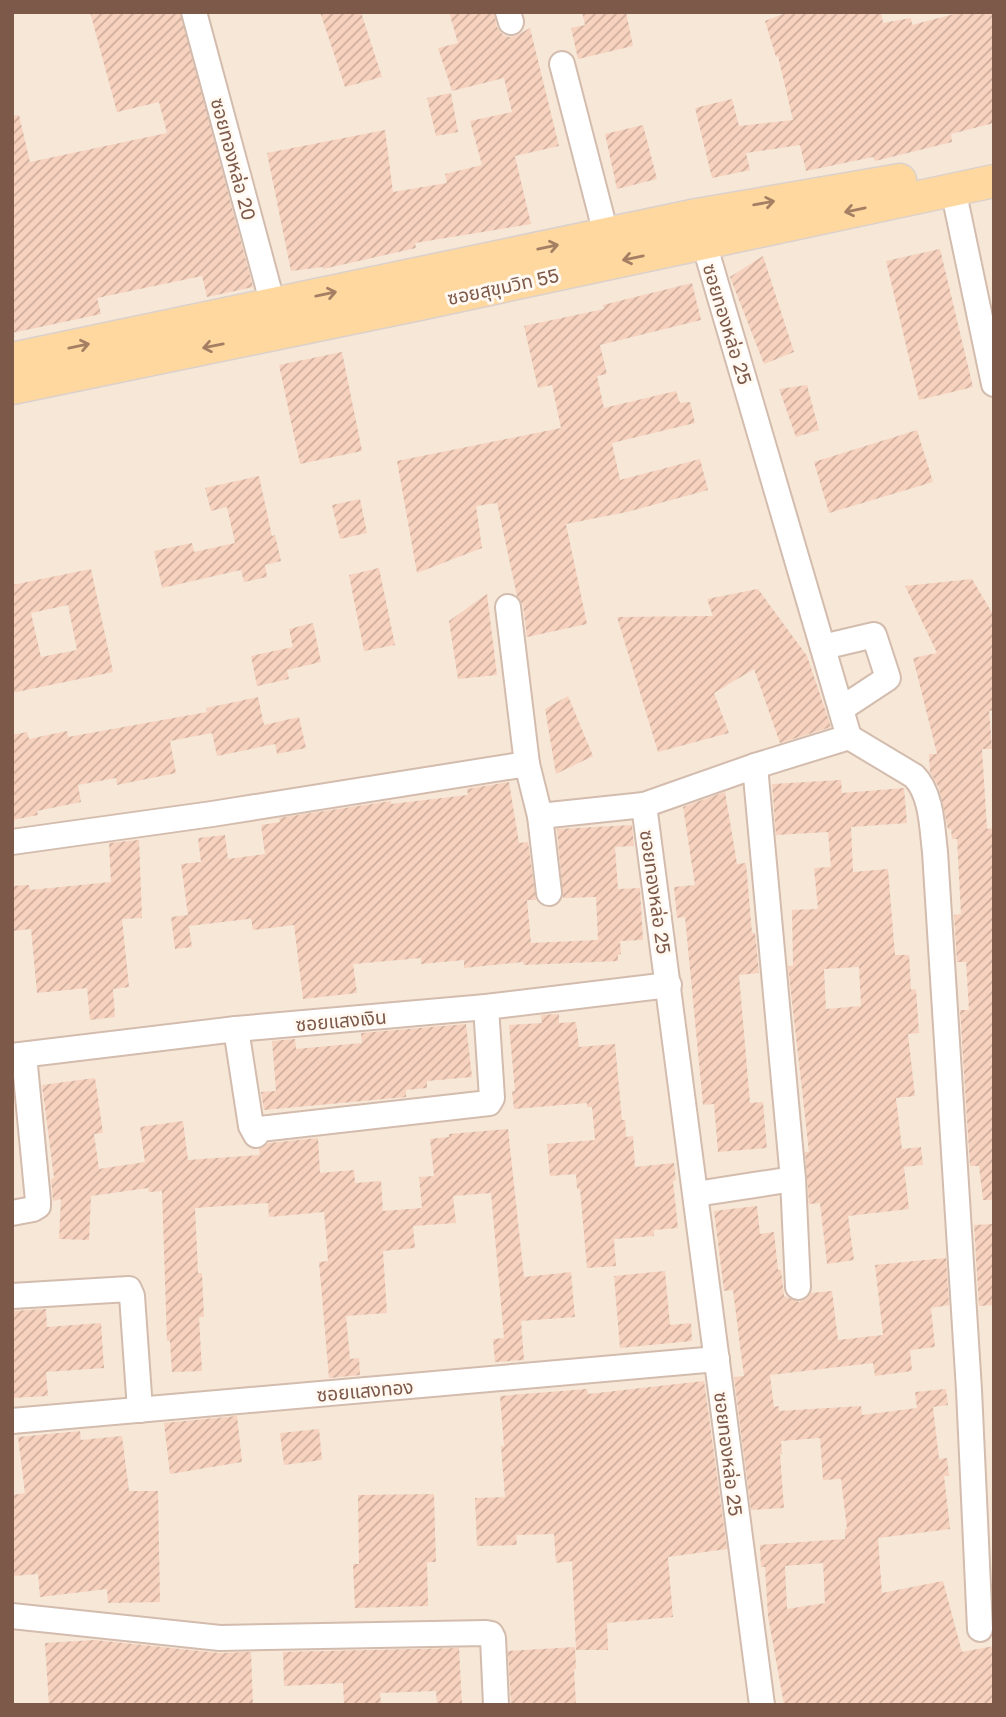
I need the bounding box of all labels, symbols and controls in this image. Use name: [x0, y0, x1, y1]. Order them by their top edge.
street label: ซอยทองหล่อ 20: [207, 95, 261, 223]
one-way arrow: [752, 196, 775, 209]
one-way arrow: [844, 204, 867, 218]
one-way arrow: [536, 239, 559, 253]
one-way arrow: [622, 252, 645, 265]
street label: ซอยทองหล่อ 25: [699, 261, 757, 387]
street label: ซอยสุขุมวิท 55: [445, 263, 561, 310]
one-way arrow: [314, 287, 337, 300]
one-way arrow: [67, 338, 90, 352]
one-way arrow: [202, 340, 225, 354]
street label: ซอยทองหล่อ 25: [636, 828, 676, 956]
street label: ซอยแสงเงิน: [295, 1005, 387, 1035]
street label: ซอยแสงทอง: [316, 1374, 414, 1406]
street label: ซอยทองหล่อ 25: [710, 1390, 748, 1518]

